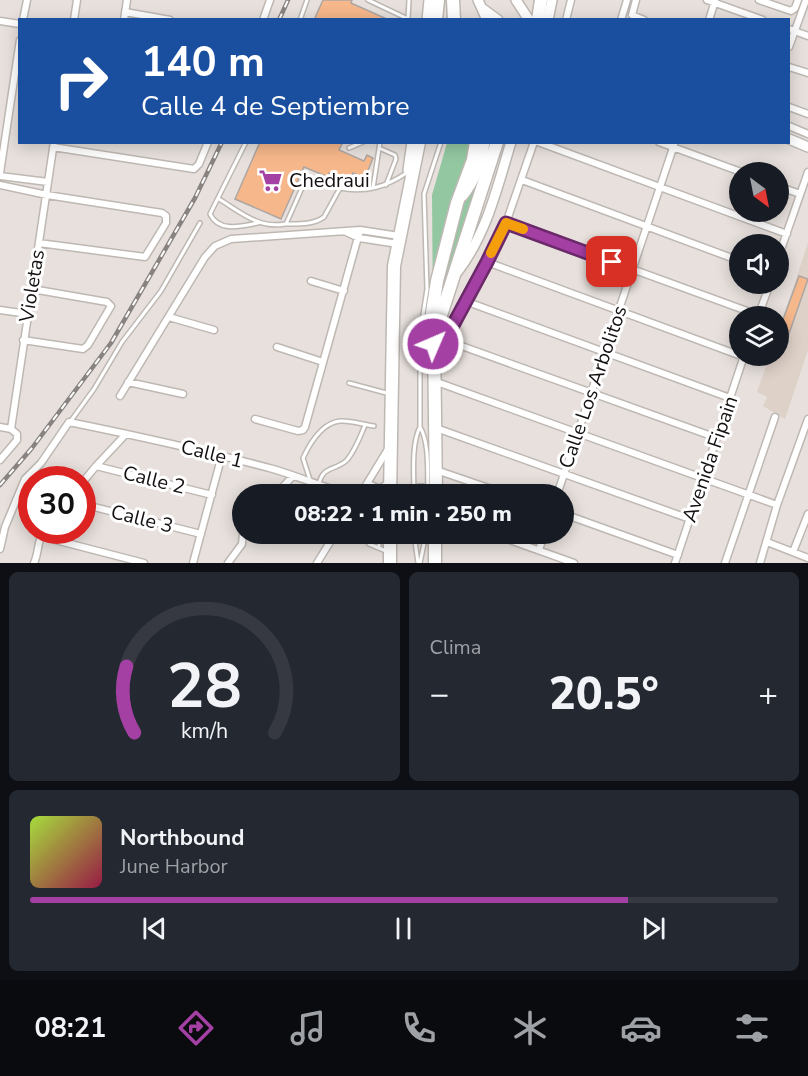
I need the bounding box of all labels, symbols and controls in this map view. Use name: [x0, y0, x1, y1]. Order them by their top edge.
text: 140 m: [141, 34, 265, 91]
icon: right: [42, 42, 120, 120]
text: Calle 4 de Septiembre: [141, 88, 410, 125]
north arrow: [729, 162, 789, 222]
map controls: [729, 162, 789, 366]
supermarket icon: Chedraui: [258, 167, 284, 193]
place label: Chedraui: [289, 167, 370, 194]
button: sound: [729, 234, 789, 294]
pin: [586, 236, 637, 287]
icon: arrive: [595, 245, 628, 278]
street label: Violetas: [13, 248, 51, 325]
street label: Calle Los Arbolitos: [552, 302, 634, 472]
button: layers: [729, 306, 789, 366]
position arrow: [401, 312, 465, 376]
street label: Avenida Fipain: [676, 392, 744, 526]
street label: Calle 1: [178, 433, 246, 475]
street label: Calle 2: [120, 459, 188, 501]
speed limit sign: 30: [18, 466, 96, 544]
street label: Calle 3: [108, 498, 176, 540]
text: 08:22 · 1 min · 250 m: [294, 499, 512, 529]
text: Clima: [430, 634, 481, 661]
text: 28: [167, 644, 242, 729]
text: 20.5°: [549, 664, 659, 725]
text: −: [430, 672, 449, 717]
text: +: [758, 672, 778, 717]
text: km/h: [181, 717, 228, 747]
text: Northbound: [120, 823, 244, 853]
text: June Harbor: [120, 853, 228, 880]
icon: previous: [138, 912, 171, 945]
icon: pause: [387, 912, 420, 945]
icon: next: [637, 912, 670, 945]
icon: directions: [175, 1007, 217, 1049]
icon: music: [287, 1007, 329, 1049]
icon: phone: [398, 1007, 440, 1049]
icon: climate: [509, 1007, 551, 1049]
icon: car: [620, 1007, 662, 1049]
icon: filters: [731, 1007, 773, 1049]
text: 08:21: [35, 1010, 106, 1047]

